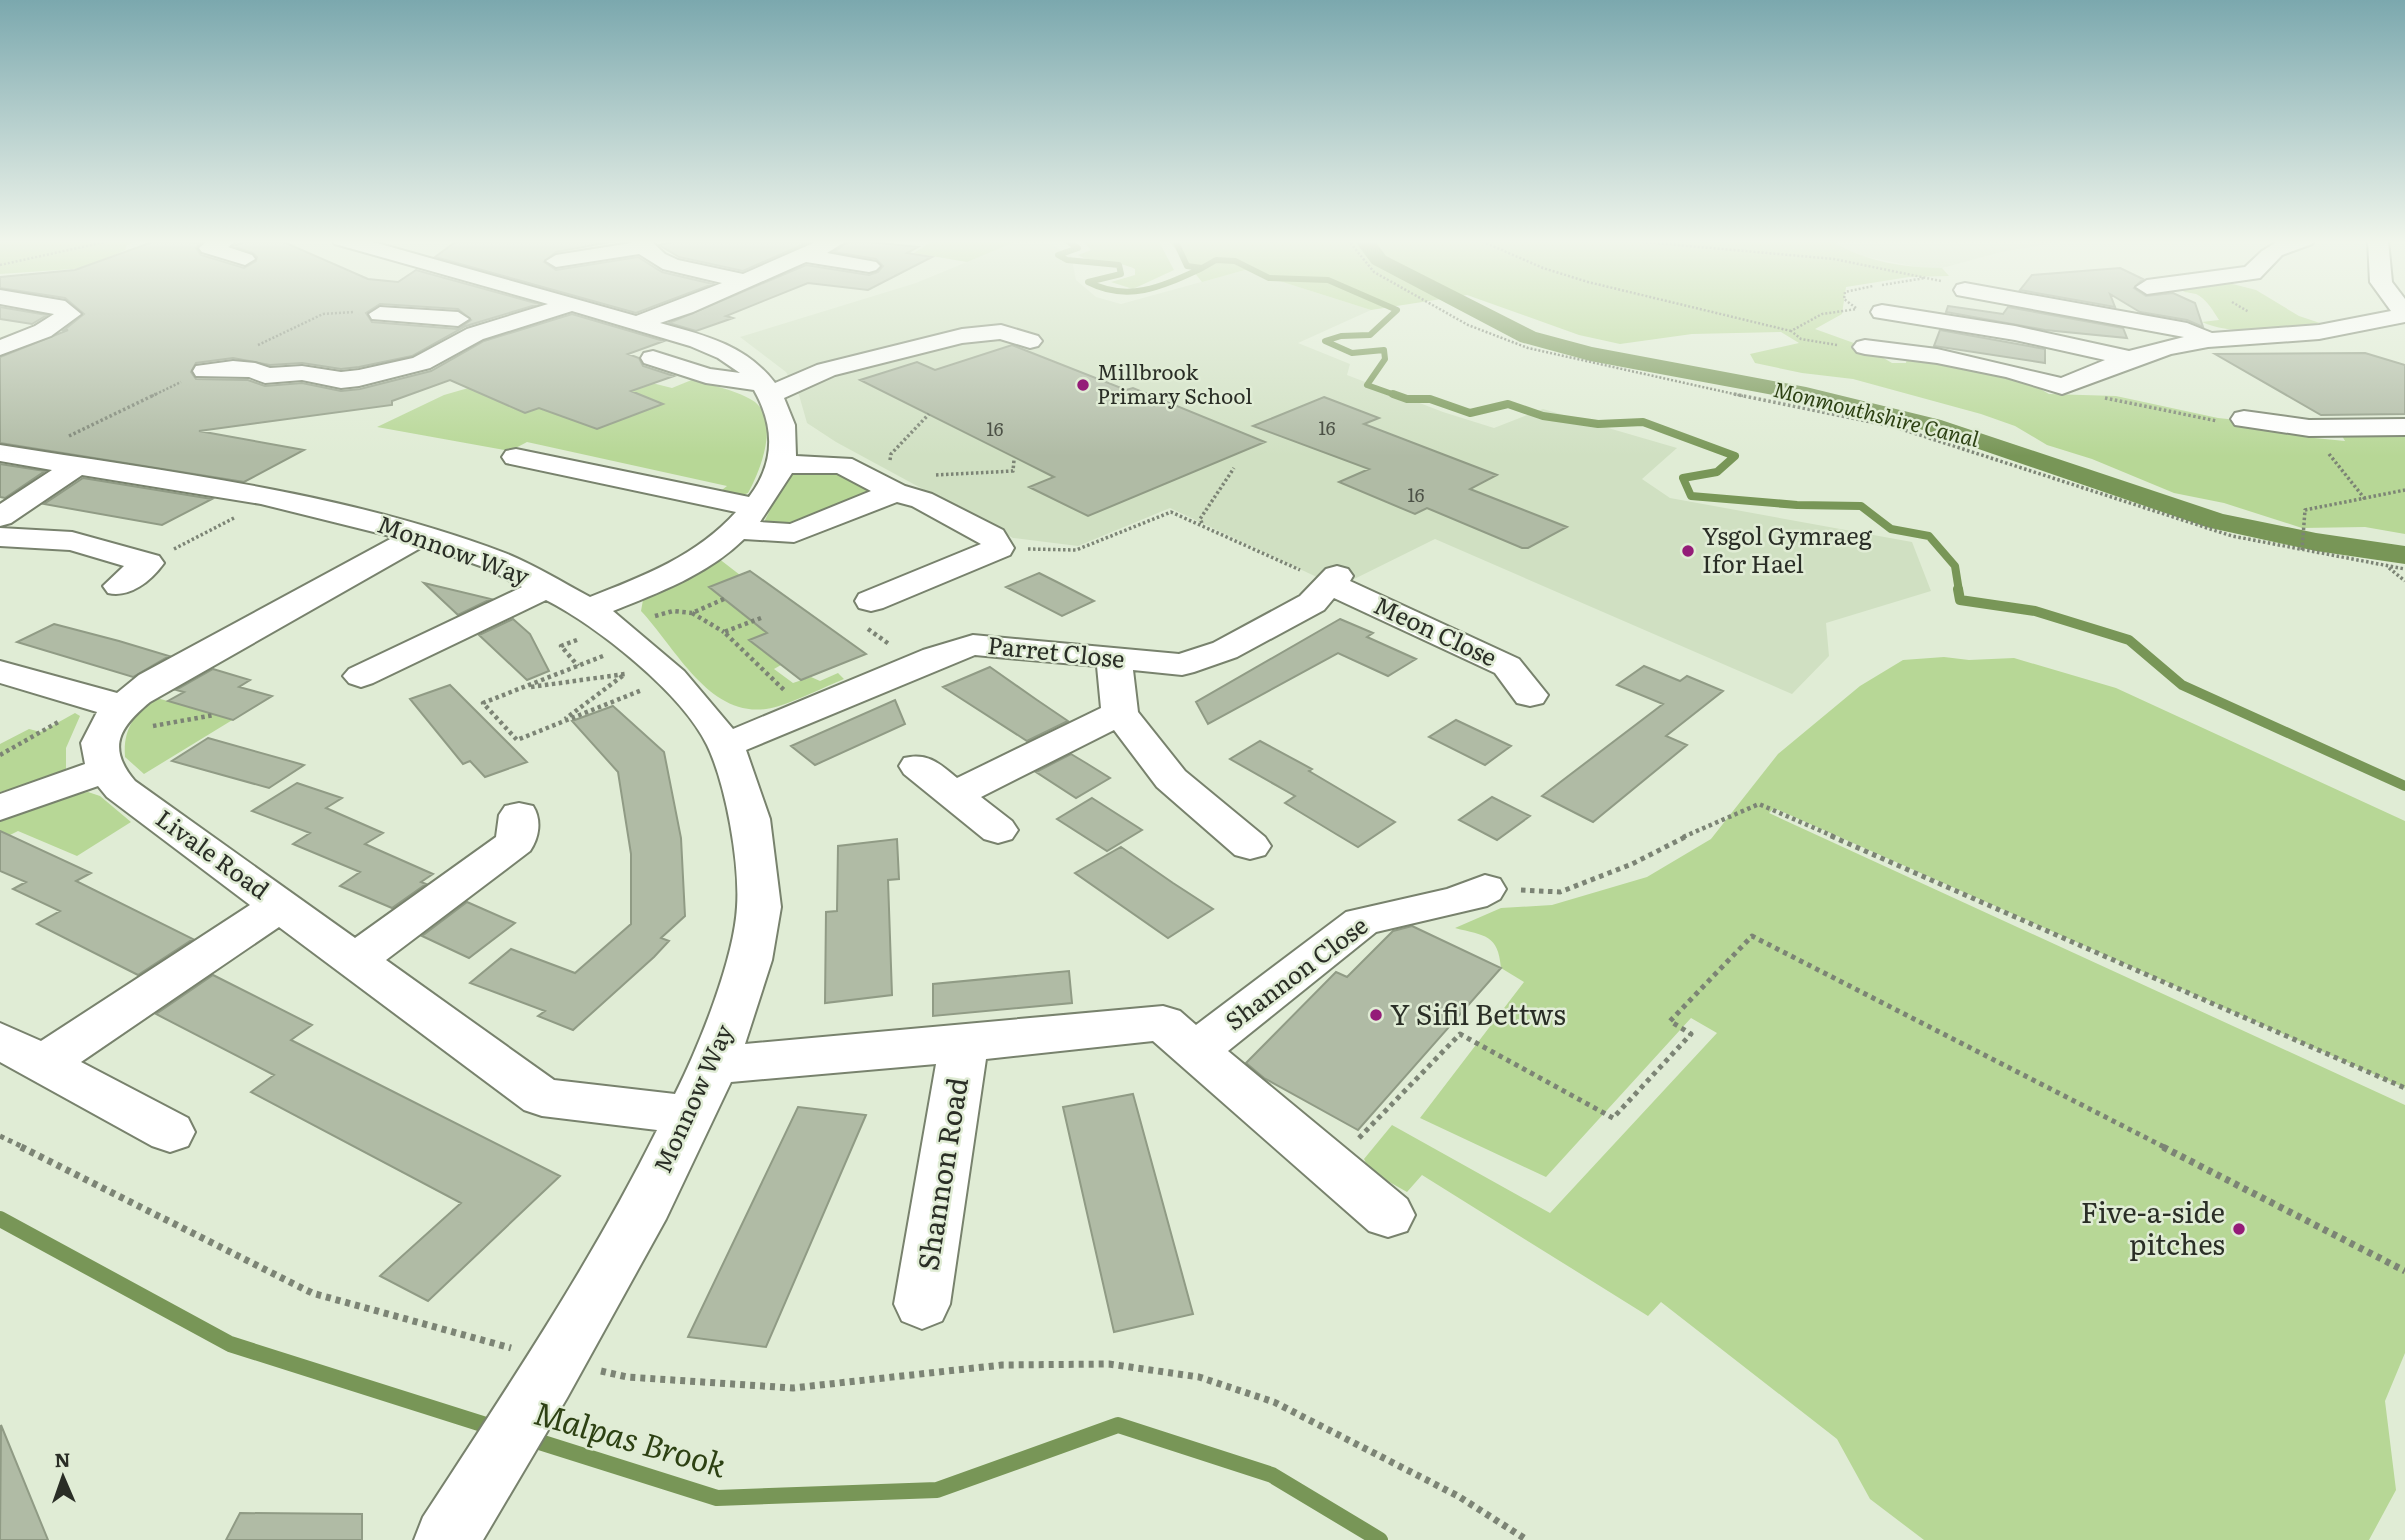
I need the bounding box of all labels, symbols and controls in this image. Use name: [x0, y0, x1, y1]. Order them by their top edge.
place label: Millbrook Primary School: [1097, 355, 1252, 410]
water label: Monmouthshire Canal: [1771, 372, 1983, 453]
marker: Millbrook Primary School: [1075, 377, 1091, 393]
house number: 16: [1319, 414, 1336, 441]
house number: 16: [987, 415, 1004, 442]
house number: 16: [1408, 481, 1425, 508]
street label: Monnow Way: [373, 505, 535, 592]
place label: Ysgol Gymraeg Ifor Hael: [1702, 517, 1873, 580]
marker: Ysgol Gymraeg Ifor Hael: [1680, 543, 1696, 559]
street label: Meon Close: [1369, 586, 1503, 673]
street label: Parret Close: [986, 626, 1126, 675]
street label: Livale Road: [150, 800, 278, 906]
street label: Shannon Close: [1217, 907, 1374, 1037]
place label: Y Sifil Bettws: [1390, 992, 1566, 1034]
marker: Y Sifil Bettws: [1368, 1007, 1384, 1023]
street label: Monnow Way: [643, 1018, 740, 1178]
street label: Shannon Road: [905, 1074, 977, 1273]
place label: Five-a-side pitches: [2081, 1190, 2225, 1264]
marker: Five-a-side pitches: [2231, 1221, 2247, 1237]
water label: Malpas Brook: [529, 1387, 733, 1488]
north arrow: [28, 1442, 98, 1512]
text: N: [54, 1445, 71, 1473]

